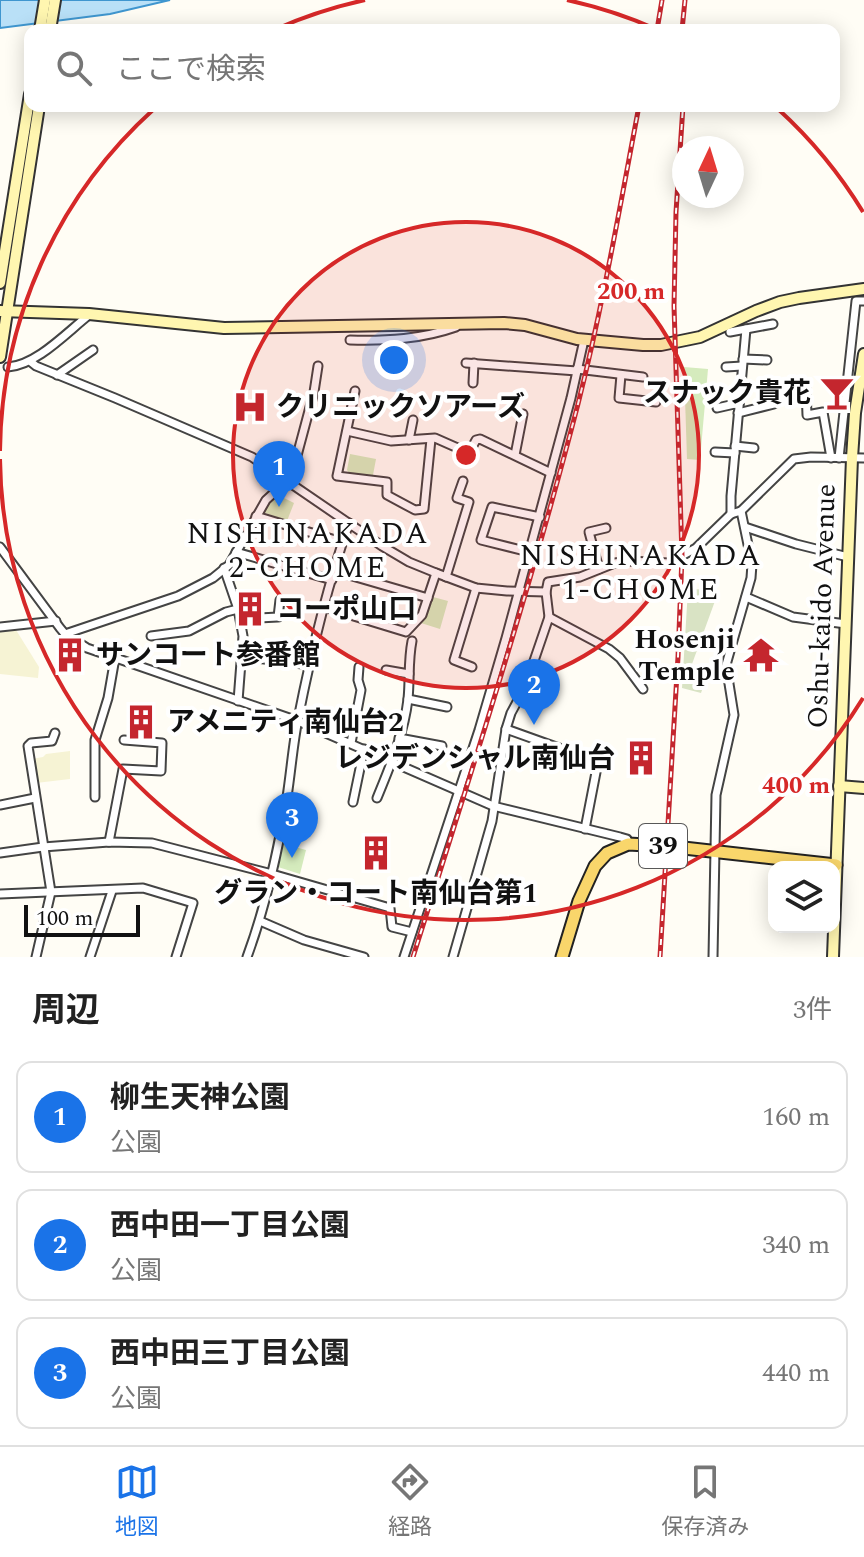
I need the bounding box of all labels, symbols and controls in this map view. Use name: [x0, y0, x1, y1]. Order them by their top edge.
search box: [24, 24, 840, 112]
icon: search: [52, 46, 96, 90]
text: ここで検索: [116, 47, 266, 93]
north arrow: [672, 136, 744, 208]
text: 200 m: [597, 274, 665, 310]
your location: [374, 340, 414, 380]
place label: スナック貴花: [643, 372, 811, 415]
bar icon: スナック貴花: [818, 374, 856, 412]
place label: クリニックソアーズ: [276, 386, 525, 429]
hospital icon: クリニックソアーズ: [231, 388, 269, 426]
pin: 1: [253, 441, 305, 507]
centre of rings: [452, 441, 480, 469]
street label: Oshu-kaido Avenue: [796, 483, 848, 729]
district label: NISHINAKADA 2-CHOME: [187, 511, 429, 591]
district label: NISHINAKADA 1-CHOME: [520, 533, 762, 613]
place label: コーポ山口: [276, 588, 416, 631]
building icon: コーポ山口: [231, 590, 269, 628]
place label: Hosenji Temple: [634, 618, 735, 693]
place label: サンコート参番館: [96, 634, 320, 677]
building icon: サンコート参番館: [51, 636, 89, 674]
temple icon: Hosenji Temple: [742, 636, 780, 674]
pin: 2: [508, 659, 560, 725]
place label: アメニティ南仙台2: [167, 701, 404, 744]
building icon: アメニティ南仙台2: [122, 703, 160, 741]
place label: レジデンシャル南仙台: [335, 737, 615, 780]
building icon: レジデンシャル南仙台: [622, 739, 660, 777]
text: 400 m: [762, 768, 830, 804]
pin: 3: [266, 792, 318, 858]
road number: 39: [639, 824, 687, 868]
building icon: グラン・コート南仙台第1: [357, 834, 395, 872]
map controls: [768, 861, 840, 933]
button: layers: [768, 861, 840, 933]
place label: グラン・コート南仙台第1: [214, 872, 538, 915]
scale bar: [24, 901, 140, 937]
text: 100 m: [36, 902, 93, 935]
text: 周辺: [32, 985, 100, 1037]
text: 3件: [793, 990, 832, 1030]
text: 柳生天神公園: [110, 1075, 290, 1121]
text: 1: [53, 1097, 67, 1137]
text: 160 m: [762, 1097, 830, 1137]
text: 公園: [110, 1123, 162, 1163]
text: 西中田一丁目公園: [110, 1203, 350, 1249]
text: 2: [53, 1225, 67, 1265]
text: 340 m: [762, 1225, 830, 1265]
text: 公園: [110, 1251, 162, 1291]
text: 西中田三丁目公園: [110, 1331, 350, 1377]
text: 3: [53, 1353, 67, 1393]
text: 440 m: [762, 1353, 830, 1393]
text: 公園: [110, 1379, 162, 1419]
tab: 地図: [115, 1460, 159, 1544]
tab: 経路: [388, 1460, 432, 1544]
tab: 保存済み: [661, 1460, 749, 1544]

